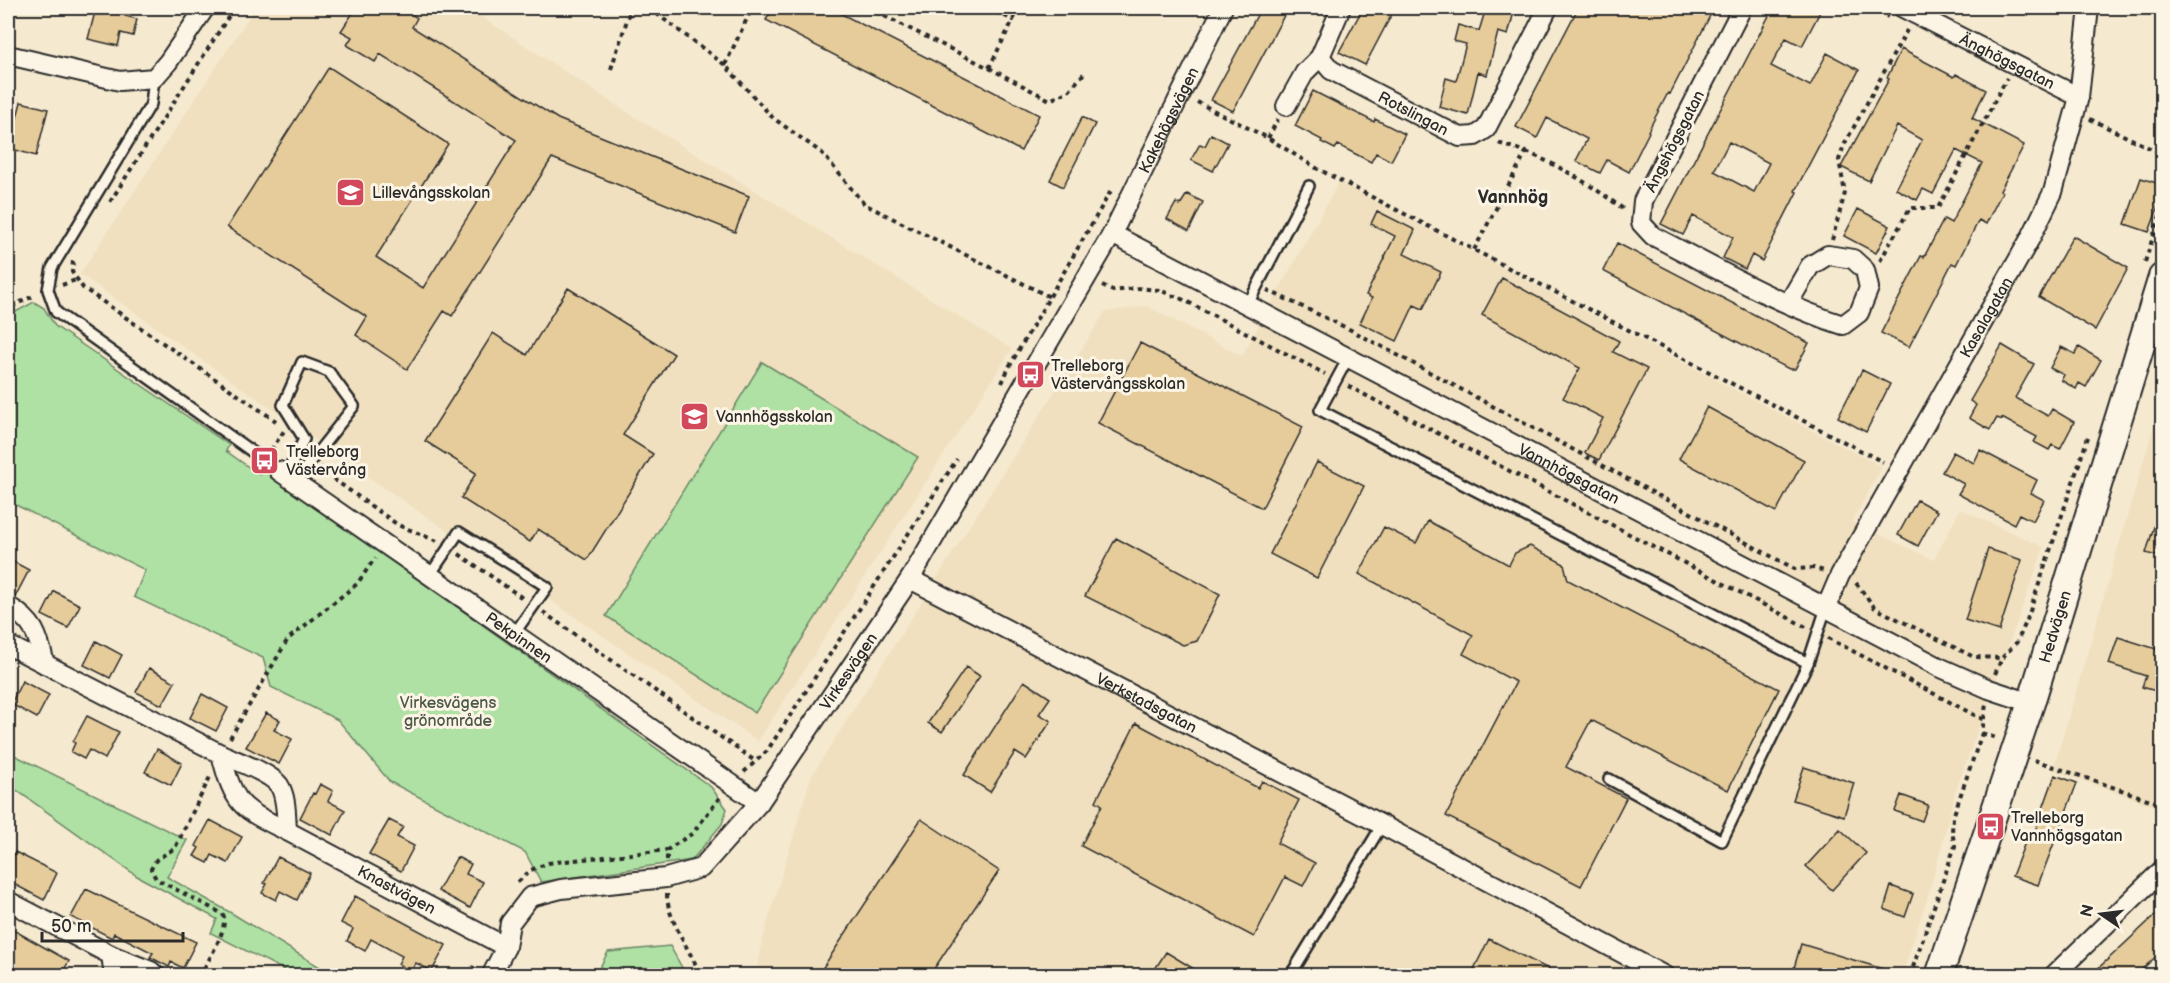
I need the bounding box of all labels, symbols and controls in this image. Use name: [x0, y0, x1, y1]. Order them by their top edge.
street label: Änghögsgatan: [1956, 28, 2057, 94]
street label: Kakehögsvägen: [1135, 64, 1203, 177]
street label: Ängshögsgatan: [1640, 87, 1709, 196]
street label: Rotslingan: [1374, 88, 1451, 140]
school or university icon: Lillevångsskolan: [335, 176, 367, 208]
place label: Lillevångsskolan: [372, 184, 490, 203]
district label: Vannhög: [1478, 187, 1548, 208]
street label: Kasalagatan: [1957, 274, 2017, 362]
place label: Trelleborg Västervångsskolan: [1051, 357, 1185, 394]
bus stop icon: Trelleborg Västervångsskolan: [1014, 358, 1046, 390]
school or university icon: Vannhögsskolan: [679, 400, 711, 432]
place label: Vannhögsskolan: [716, 408, 833, 427]
street label: Vannhögsgatan: [1515, 440, 1622, 509]
place label: Trelleborg Västervång: [286, 443, 366, 480]
bus stop icon: Trelleborg Västervång: [249, 444, 281, 476]
street label: Hedvägen: [2036, 589, 2076, 666]
street label: Pekpinnen: [481, 609, 555, 668]
street label: Virkesvägen: [816, 630, 882, 714]
street label: Verkstadsgatan: [1092, 670, 1200, 738]
park label: Virkesvägens grönområde: [400, 694, 496, 731]
place label: Trelleborg Vannhögsgatan: [2011, 809, 2123, 846]
bus stop icon: Trelleborg Vannhögsgatan: [1974, 810, 2006, 842]
street label: Knastvägen: [354, 862, 438, 919]
north arrow: [2071, 884, 2131, 944]
text: N: [2077, 903, 2099, 919]
scale bar: [42, 905, 183, 943]
text: 50 m: [51, 916, 92, 937]

